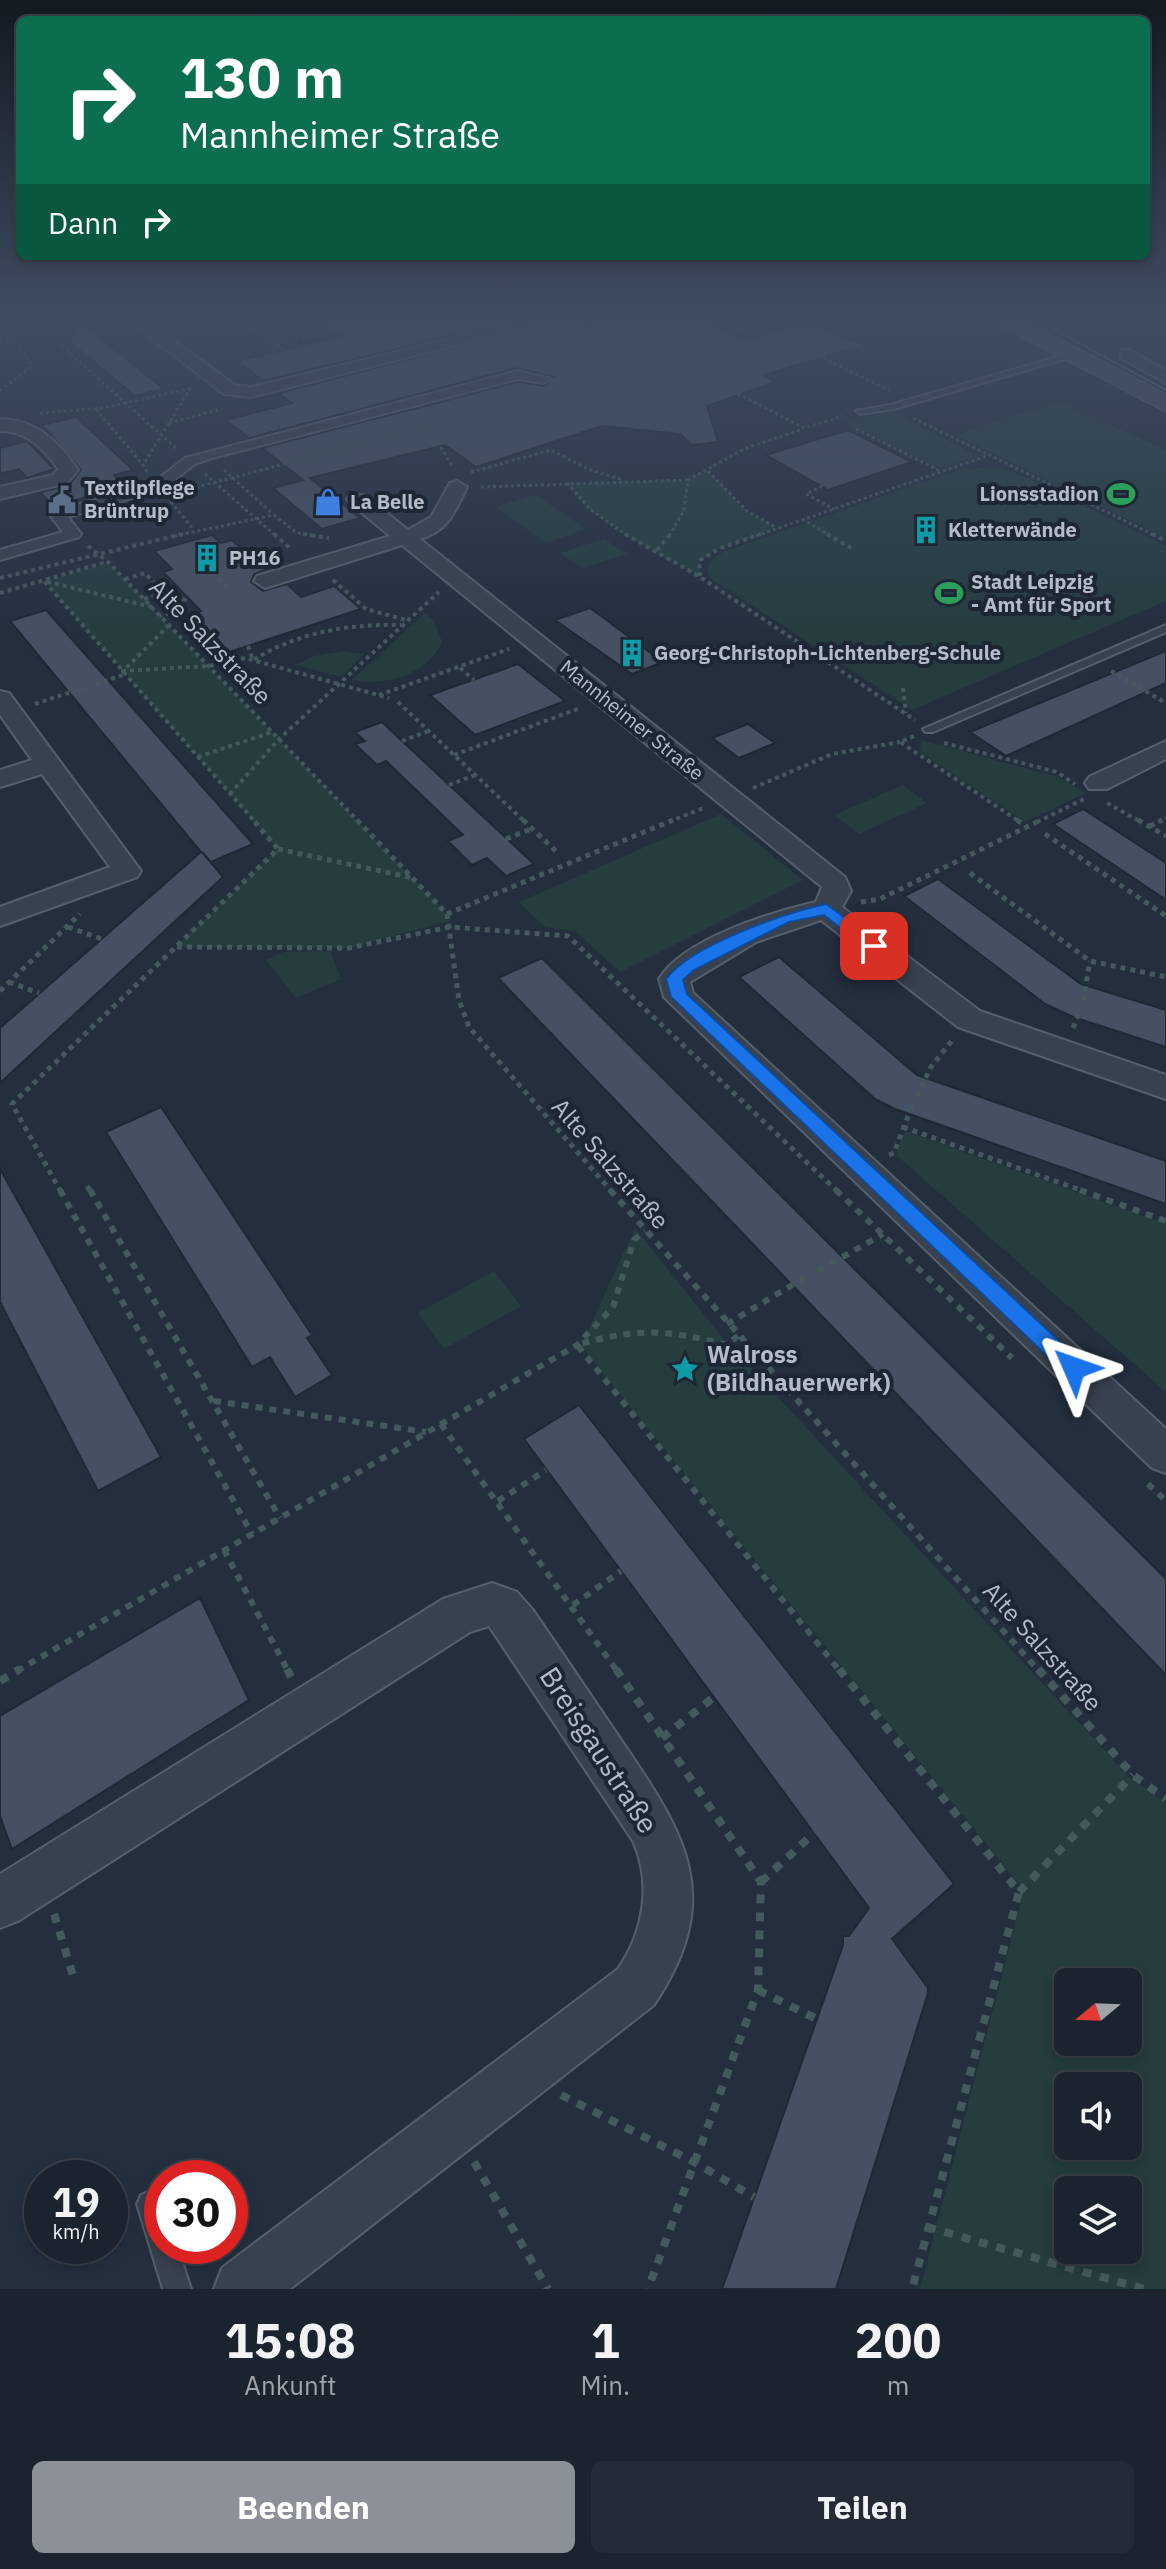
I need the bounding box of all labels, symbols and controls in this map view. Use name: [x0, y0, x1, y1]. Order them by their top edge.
text: 130 m: [180, 41, 344, 113]
icon: right: [48, 48, 152, 152]
text: Mannheimer Straße: [180, 111, 500, 158]
icon: right: [134, 200, 178, 244]
text: Dann: [48, 203, 118, 242]
place label: Textilpflege Brüntrup: [84, 474, 195, 524]
sports icon: Lionsstadion: [1106, 479, 1136, 509]
place label: Lionsstadion: [980, 480, 1099, 507]
public building icon: Textilpflege Brüntrup: [47, 485, 77, 515]
shop icon: La Belle: [313, 487, 343, 517]
place label: La Belle: [350, 488, 425, 515]
building icon: Kletterwände: [911, 515, 941, 545]
place label: Kletterwände: [948, 516, 1077, 543]
building icon: PH16: [192, 543, 222, 573]
place label: PH16: [229, 544, 281, 571]
place label: Stadt Leipzig - Amt für Sport: [971, 568, 1111, 618]
street label: Alte Salzstraße: [142, 571, 279, 711]
sports icon: Stadt Leipzig - Amt für Sport: [934, 578, 964, 608]
building icon: Georg-Christoph-Lichtenberg-Schule: [617, 638, 647, 668]
place label: Georg-Christoph-Lichtenberg-Schule: [654, 639, 1001, 666]
street label: Mannheimer Straße: [555, 653, 710, 786]
pin: [840, 912, 908, 980]
icon: arrive: [852, 924, 896, 968]
street label: Alte Salzstraße: [545, 1091, 676, 1236]
position arrow: [1032, 1326, 1116, 1410]
place label: Walross (Bildhauerwerk): [707, 1338, 891, 1398]
place icon: Walross (Bildhauerwerk): [670, 1354, 700, 1384]
street label: Alte Salzstraße: [976, 1575, 1109, 1718]
street label: Breisgaustraße: [532, 1659, 667, 1840]
north arrow: [1054, 1968, 1142, 2056]
map controls: [1054, 1968, 1142, 2264]
button: sound: [1054, 2072, 1142, 2160]
speed limit sign: 30: [144, 2160, 248, 2264]
text: 19: [52, 2176, 100, 2228]
button: layers: [1054, 2176, 1142, 2264]
text: km/h: [52, 2218, 100, 2245]
text: 15:08: [225, 2309, 356, 2371]
text: 1: [591, 2309, 620, 2371]
text: 200: [855, 2309, 941, 2371]
text: Ankunft: [244, 2368, 336, 2402]
text: Min.: [581, 2368, 630, 2402]
text: m: [887, 2368, 909, 2402]
button: Beenden: [32, 2461, 575, 2553]
button: Teilen: [591, 2461, 1134, 2553]

